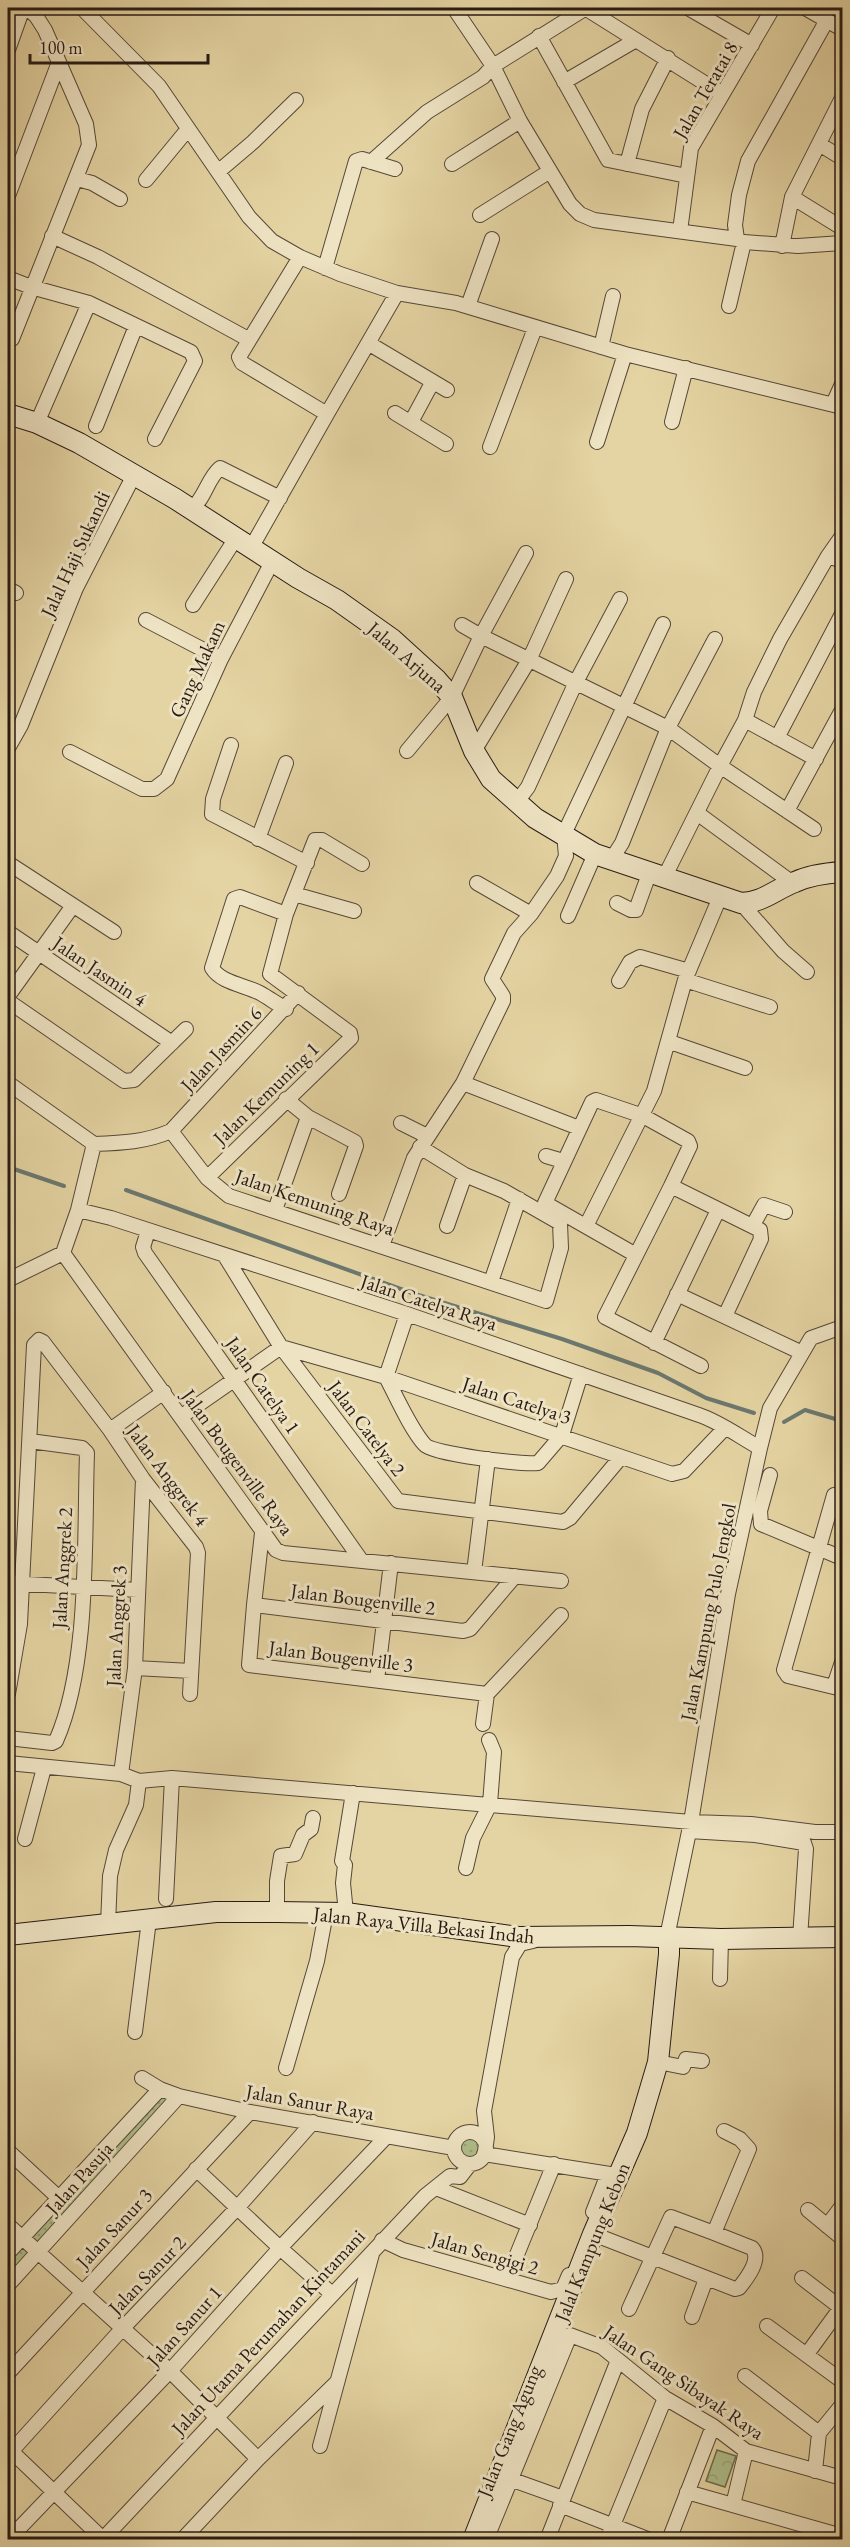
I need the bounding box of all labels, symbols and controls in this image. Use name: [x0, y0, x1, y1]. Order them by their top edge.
scale bar: [30, 27, 208, 65]
text: 100 m: [39, 36, 83, 59]
street label: Jalan Teratai 8: [666, 36, 743, 145]
street label: Jalal Haji Sukandi: [34, 487, 116, 623]
street label: Jalan Arjuna: [361, 614, 452, 698]
street label: Gang Makam: [163, 616, 231, 722]
street label: Jalan Jasmin 4: [46, 929, 152, 1012]
street label: Jalan Jasmin 6: [173, 1000, 268, 1099]
street label: Jalan Kemuning 1: [206, 1036, 325, 1152]
street label: Jalan Kemuning Raya: [230, 1162, 398, 1241]
street label: Jalan Catelya Raya: [356, 1267, 501, 1336]
street label: Jalan Catelya 1: [219, 1330, 306, 1439]
street label: Jalan Catelya 3: [457, 1370, 575, 1430]
street label: Jalan Catelya 2: [321, 1373, 412, 1481]
street label: Jalan Bougenville Raya: [175, 1382, 300, 1540]
street label: Jalan Anggrek 4: [120, 1417, 215, 1532]
street label: Jalan Kampung Pulo Jengkol: [674, 1501, 742, 1725]
street label: Jalan Anggrek 2: [46, 1506, 78, 1631]
street label: Jalan Anggrek 3: [100, 1565, 132, 1689]
street label: Jalan Bougenville 2: [287, 1577, 437, 1621]
street label: Jalan Bougenville 3: [265, 1634, 415, 1678]
street label: Jalan Raya Villa Bekasi Indah: [310, 1900, 536, 1950]
street label: Jalan Sanur Raya: [242, 2078, 376, 2126]
street label: Jalan Pasuja: [38, 2136, 119, 2221]
street label: Jalal Kampung Kebon: [547, 2158, 636, 2327]
street label: Jalan Sanur 3: [69, 2182, 158, 2275]
street label: Jalan Utama Perumahan Kintamani: [164, 2223, 370, 2442]
street label: Jalan Sengigi 2: [426, 2225, 542, 2281]
street label: Jalan Sanur 2: [101, 2229, 192, 2322]
street label: Jalan Sanur 1: [139, 2280, 227, 2374]
street label: Jalan Gang Sibayak Raya: [597, 2318, 769, 2445]
street label: Jalan Gang Agung: [470, 2361, 547, 2503]

